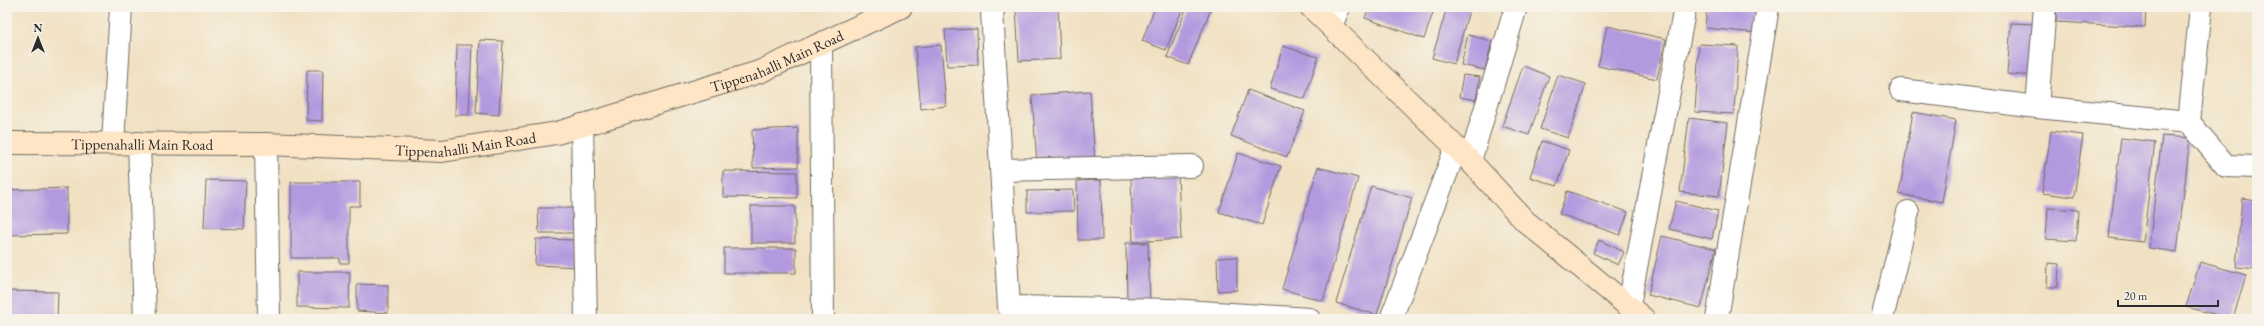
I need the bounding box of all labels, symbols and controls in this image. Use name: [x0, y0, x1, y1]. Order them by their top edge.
north arrow: [18, 18, 58, 58]
text: N: [34, 21, 43, 35]
street label: Tippenahalli Main Road: [708, 25, 847, 96]
street label: Tippenahalli Main Road: [394, 127, 538, 161]
street label: Tippenahalli Main Road: [71, 134, 213, 153]
scale bar: [2118, 282, 2218, 308]
text: 20 m: [2124, 288, 2148, 304]

